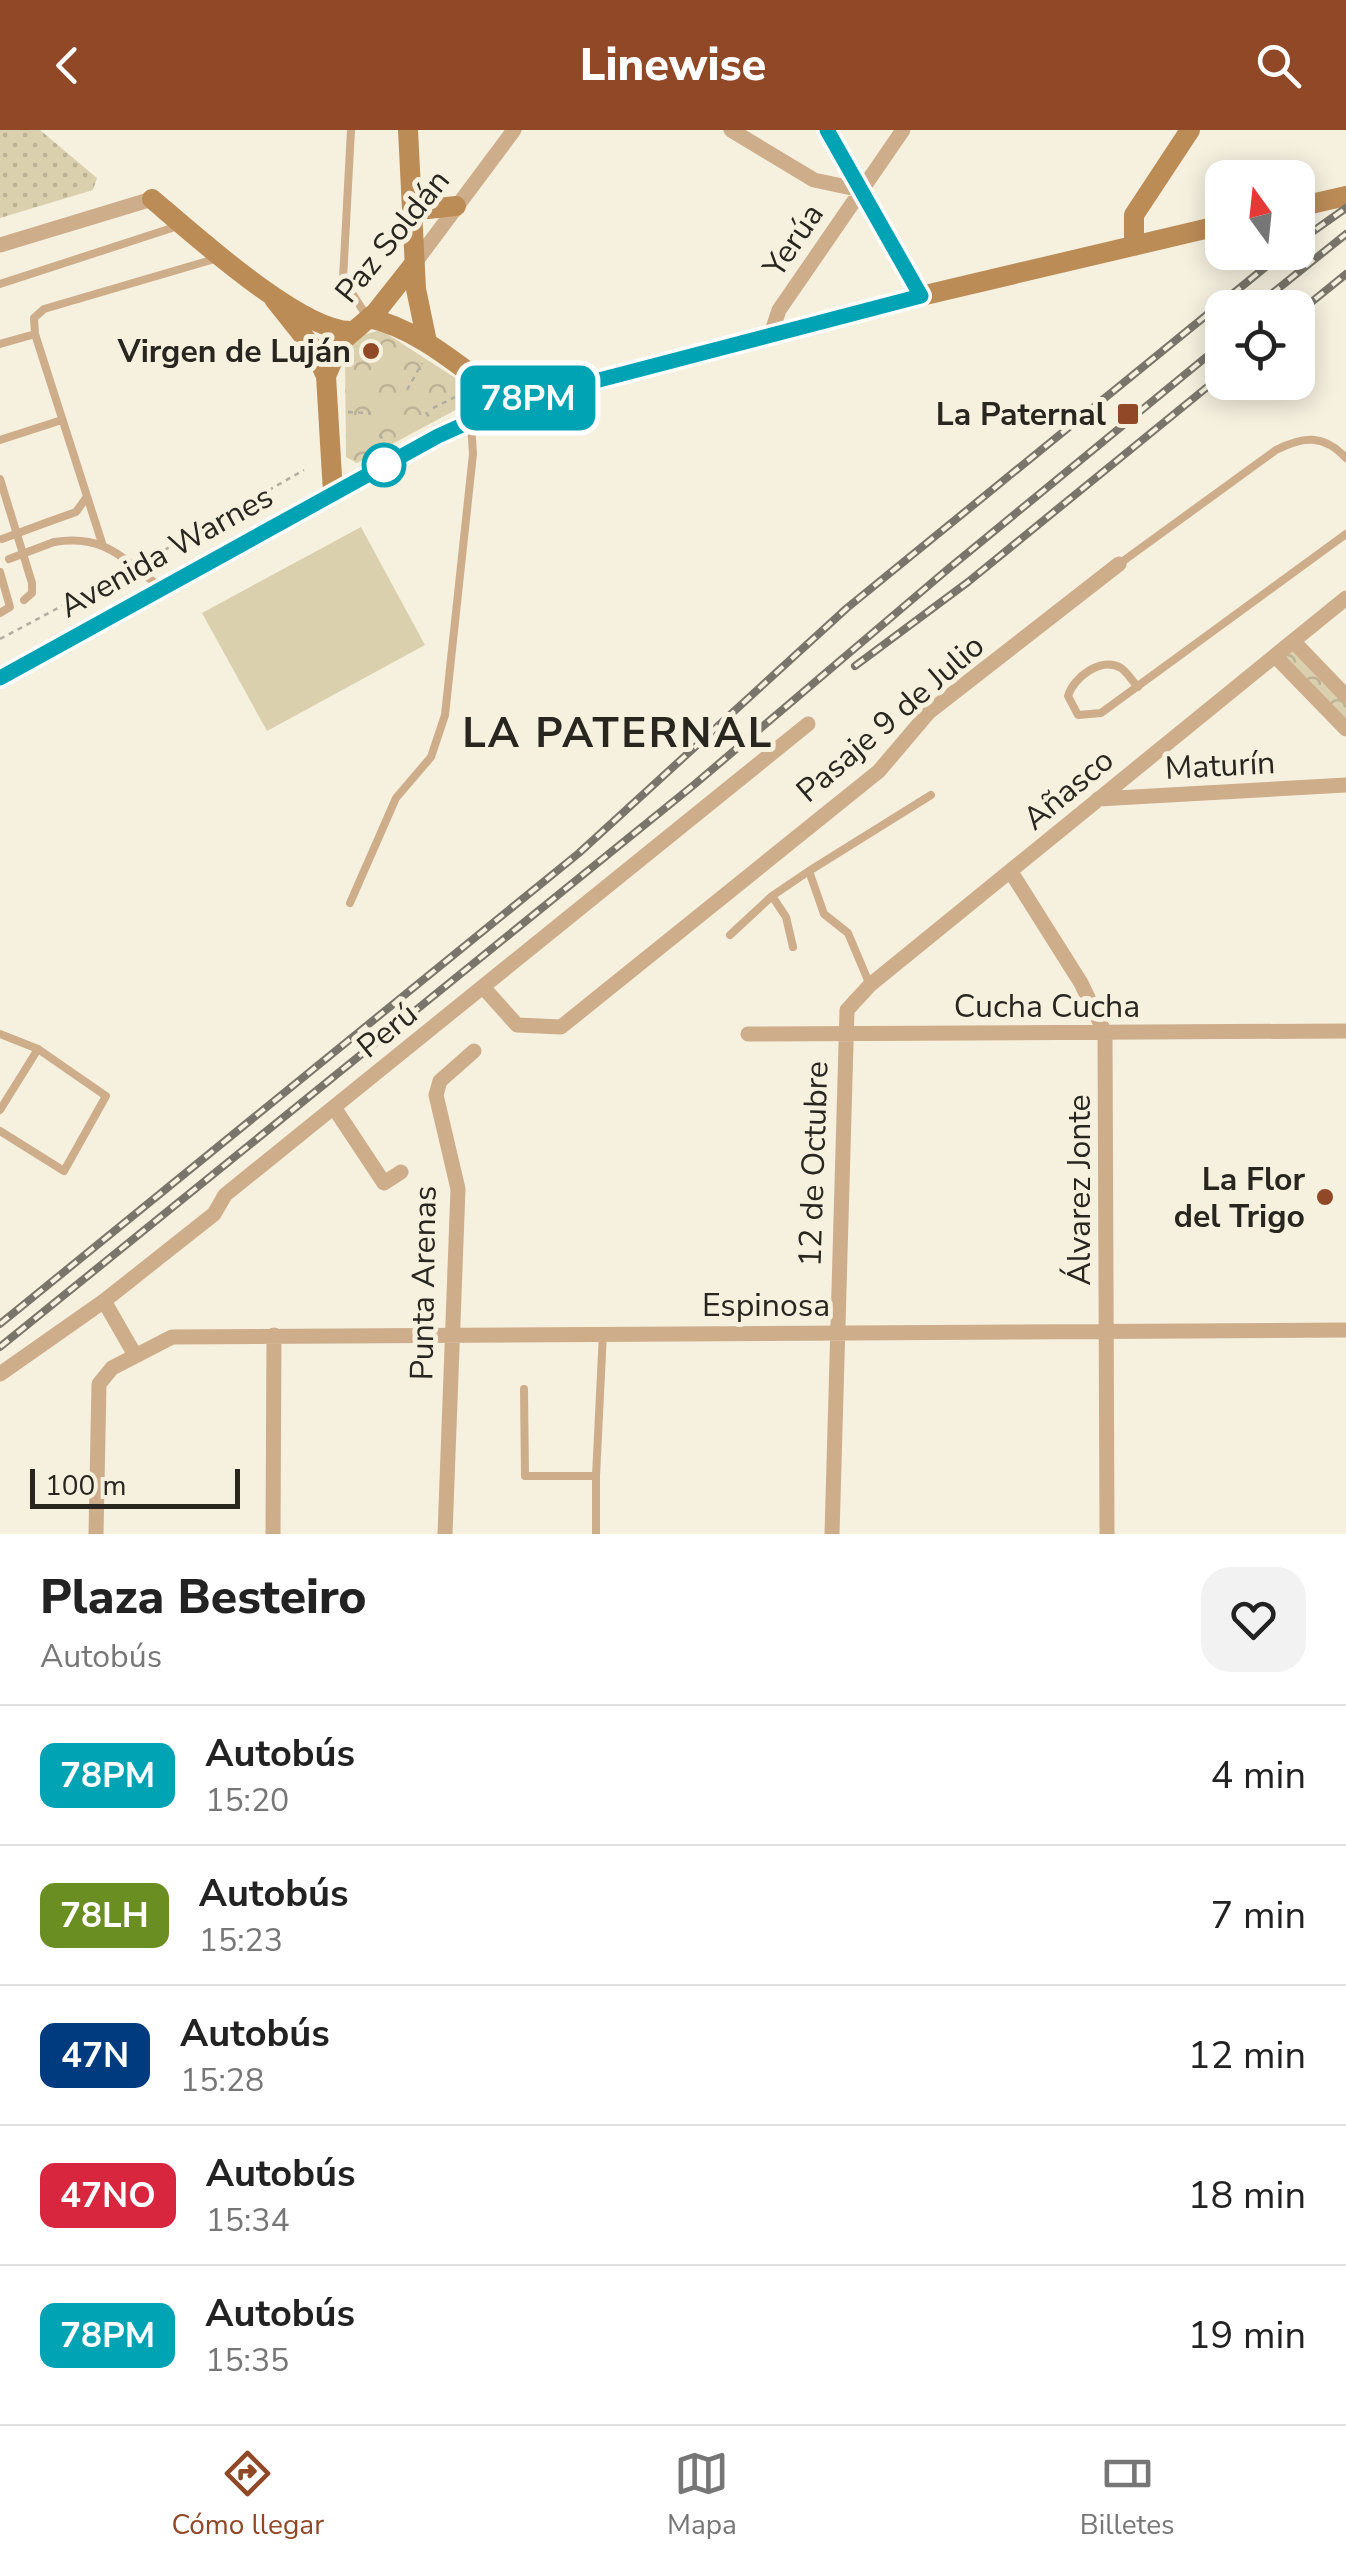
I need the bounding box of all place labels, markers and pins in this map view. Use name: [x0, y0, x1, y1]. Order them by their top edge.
place label: Virgen de Luján: [117, 330, 351, 373]
marker: Virgen de Luján: [360, 340, 382, 362]
place label: La Paternal: [936, 393, 1106, 436]
marker: La Paternal: [1115, 401, 1141, 427]
unlabelled marker: [363, 444, 405, 486]
place label: La Flor del Trigo: [1174, 1158, 1305, 1238]
marker: La Flor del Trigo: [1314, 1186, 1336, 1208]

